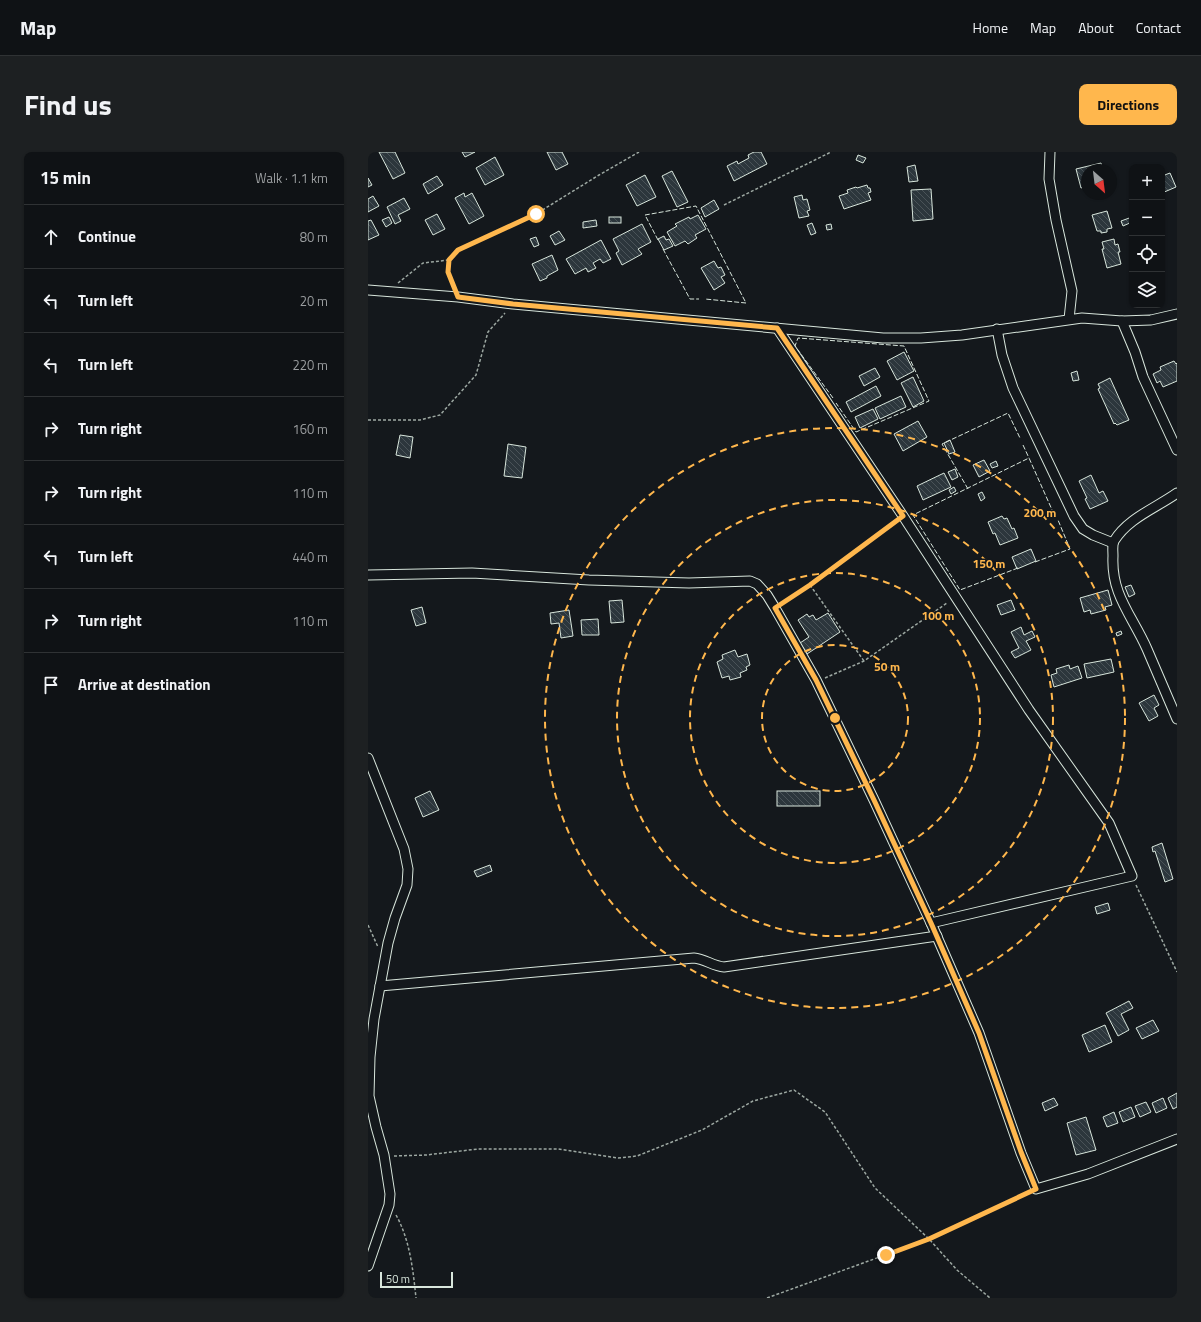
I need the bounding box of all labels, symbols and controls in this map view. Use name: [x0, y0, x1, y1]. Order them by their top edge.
text: Map: [20, 13, 56, 42]
text: Home: [973, 17, 1008, 38]
text: Map: [1030, 17, 1056, 38]
text: About: [1078, 17, 1114, 38]
text: Contact: [1136, 17, 1181, 38]
text: Find us: [24, 83, 112, 126]
button: Directions: [1079, 84, 1177, 125]
north arrow: [1081, 164, 1117, 200]
map controls: [1129, 164, 1165, 308]
button: +: [1129, 164, 1165, 200]
text: 15 min: [40, 165, 91, 191]
text: Walk · 1.1 km: [255, 168, 328, 188]
button: −: [1129, 200, 1165, 236]
route start: [527, 205, 545, 223]
text: Continue: [78, 225, 136, 248]
icon: ahead: [40, 226, 62, 248]
text: 80 m: [300, 227, 328, 247]
button: locate: [1129, 236, 1165, 272]
button: layers: [1129, 272, 1165, 308]
text: Turn left: [78, 289, 133, 312]
icon: left: [40, 290, 62, 312]
text: 20 m: [300, 291, 328, 311]
text: Turn left: [78, 353, 133, 376]
icon: left: [40, 354, 62, 376]
text: 220 m: [292, 355, 328, 375]
text: Turn right: [78, 417, 142, 440]
icon: right: [40, 418, 62, 440]
text: 160 m: [292, 419, 328, 439]
text: Turn right: [78, 481, 142, 504]
icon: right: [40, 482, 62, 504]
text: 110 m: [292, 483, 328, 503]
text: 200 m: [1024, 503, 1056, 522]
text: Turn left: [78, 545, 133, 568]
icon: left: [40, 546, 62, 568]
text: 440 m: [292, 547, 328, 567]
text: 150 m: [973, 554, 1005, 573]
text: 100 m: [922, 606, 954, 625]
text: Turn right: [78, 609, 142, 632]
icon: right: [40, 610, 62, 632]
text: 110 m: [292, 611, 328, 631]
text: 50 m: [874, 657, 900, 676]
text: Arrive at destination: [78, 673, 211, 696]
icon: arrive: [40, 674, 62, 696]
centre of rings: [828, 711, 842, 725]
route end: [877, 1246, 895, 1264]
scale bar: [380, 1270, 453, 1289]
text: 50 m: [386, 1271, 410, 1287]

